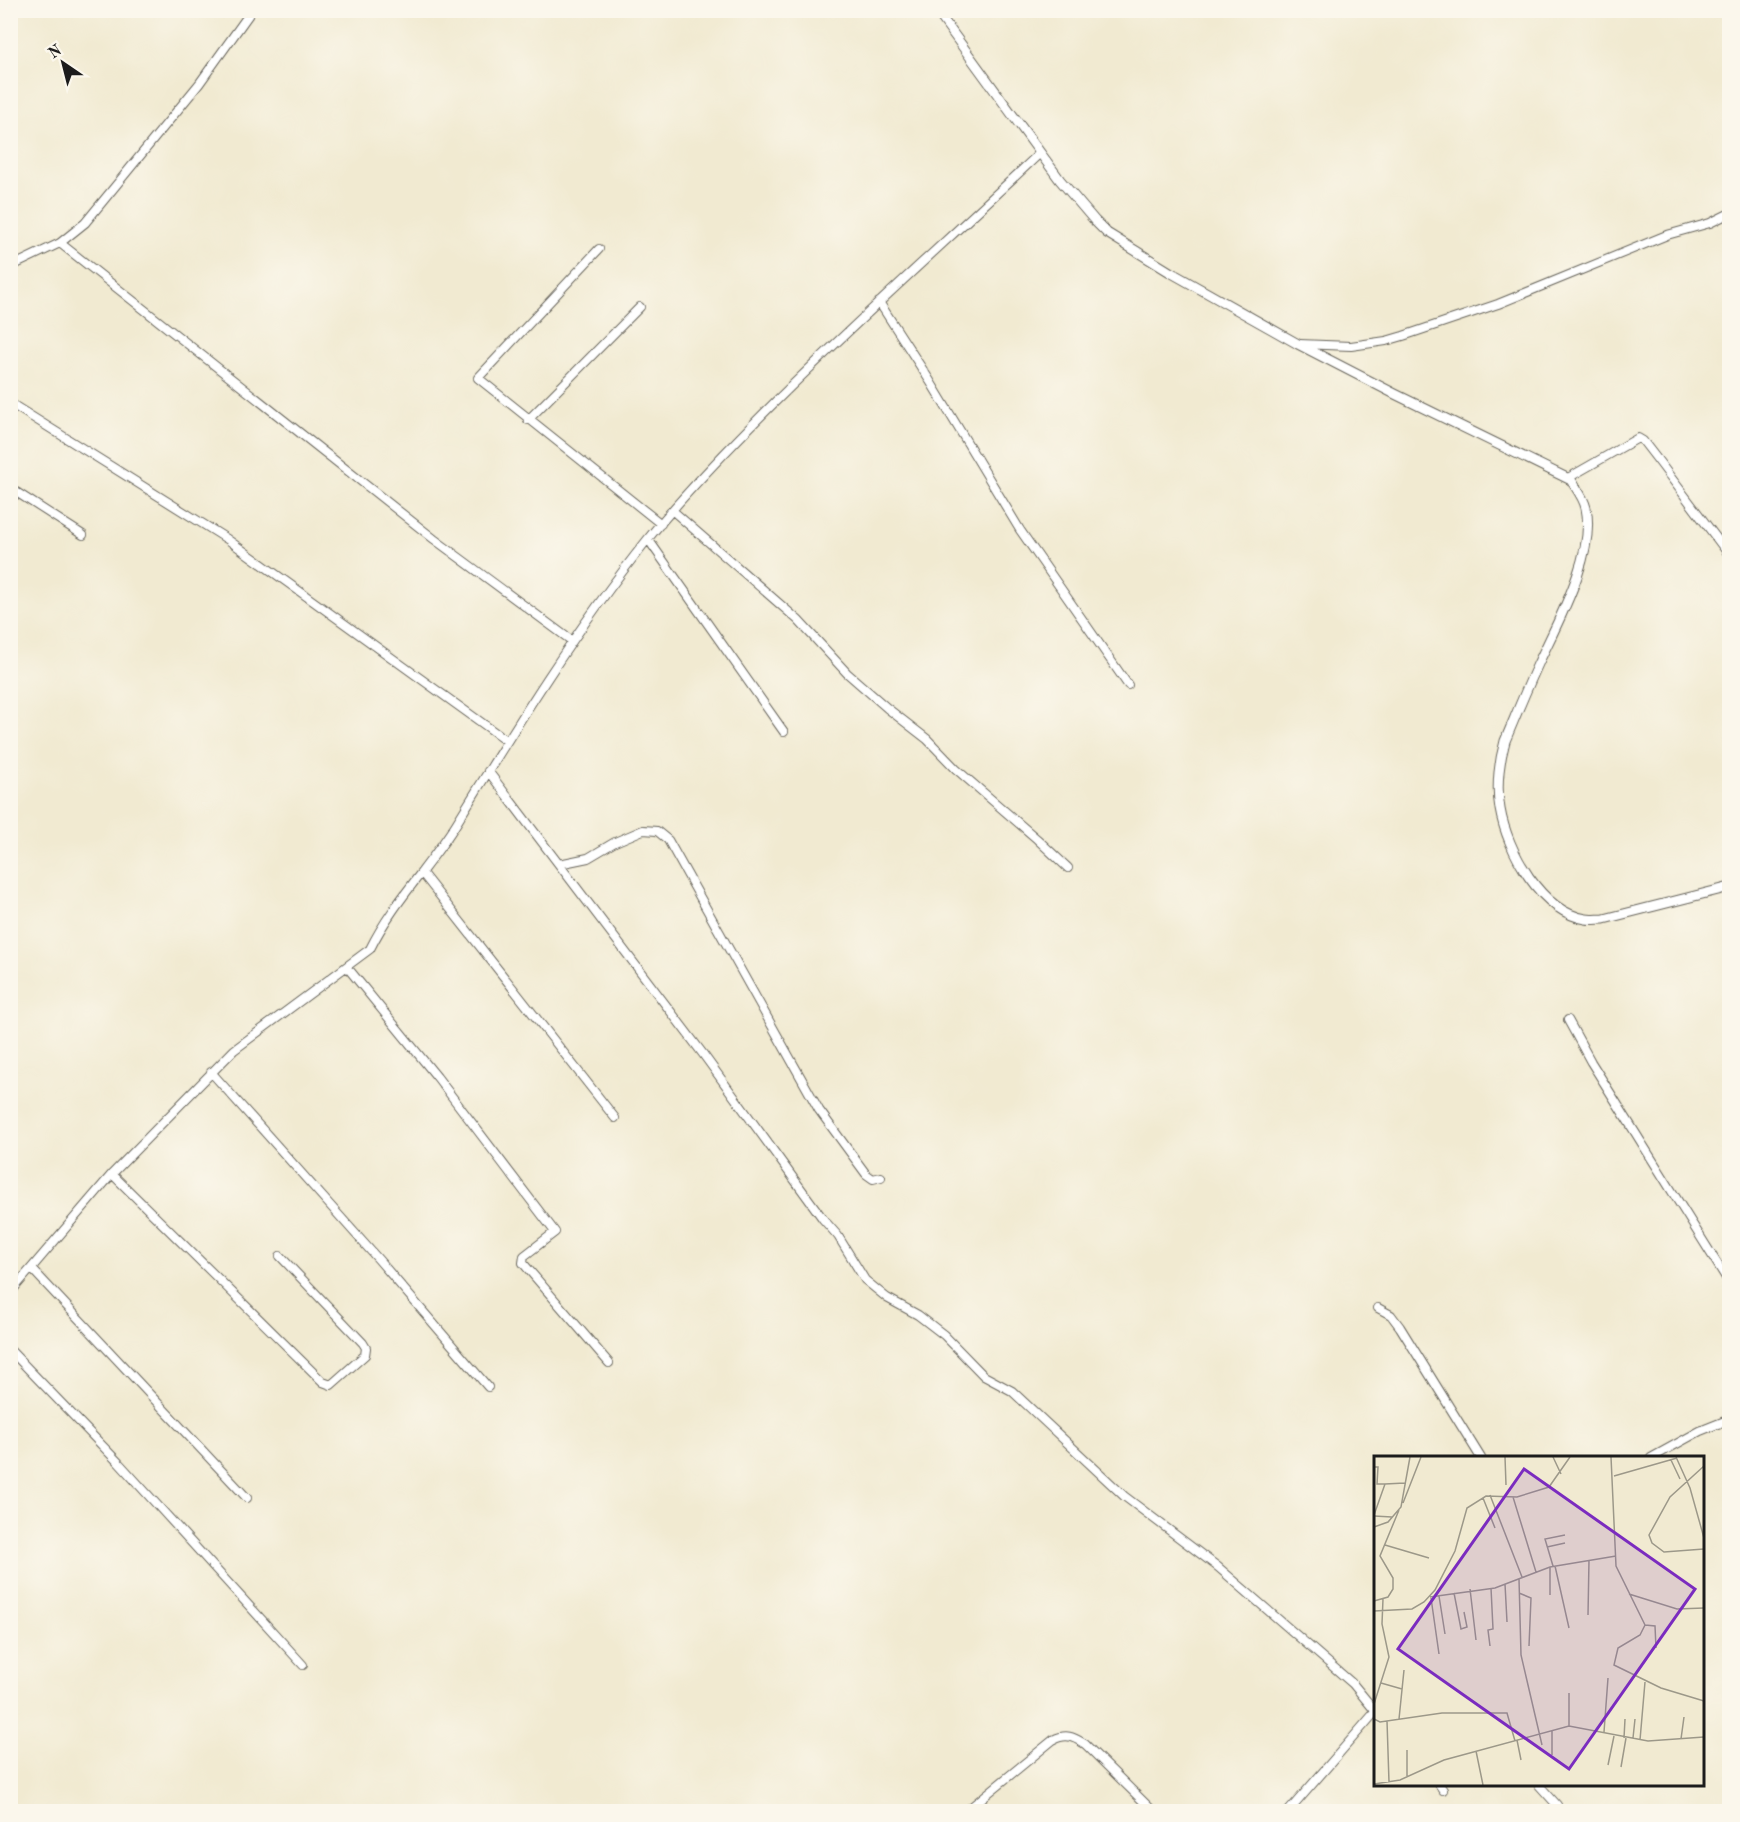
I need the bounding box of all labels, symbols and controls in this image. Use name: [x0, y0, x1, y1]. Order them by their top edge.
north arrow: [33, 33, 93, 93]
text: N: [46, 42, 66, 62]
inset map: [1374, 1456, 1704, 1786]

